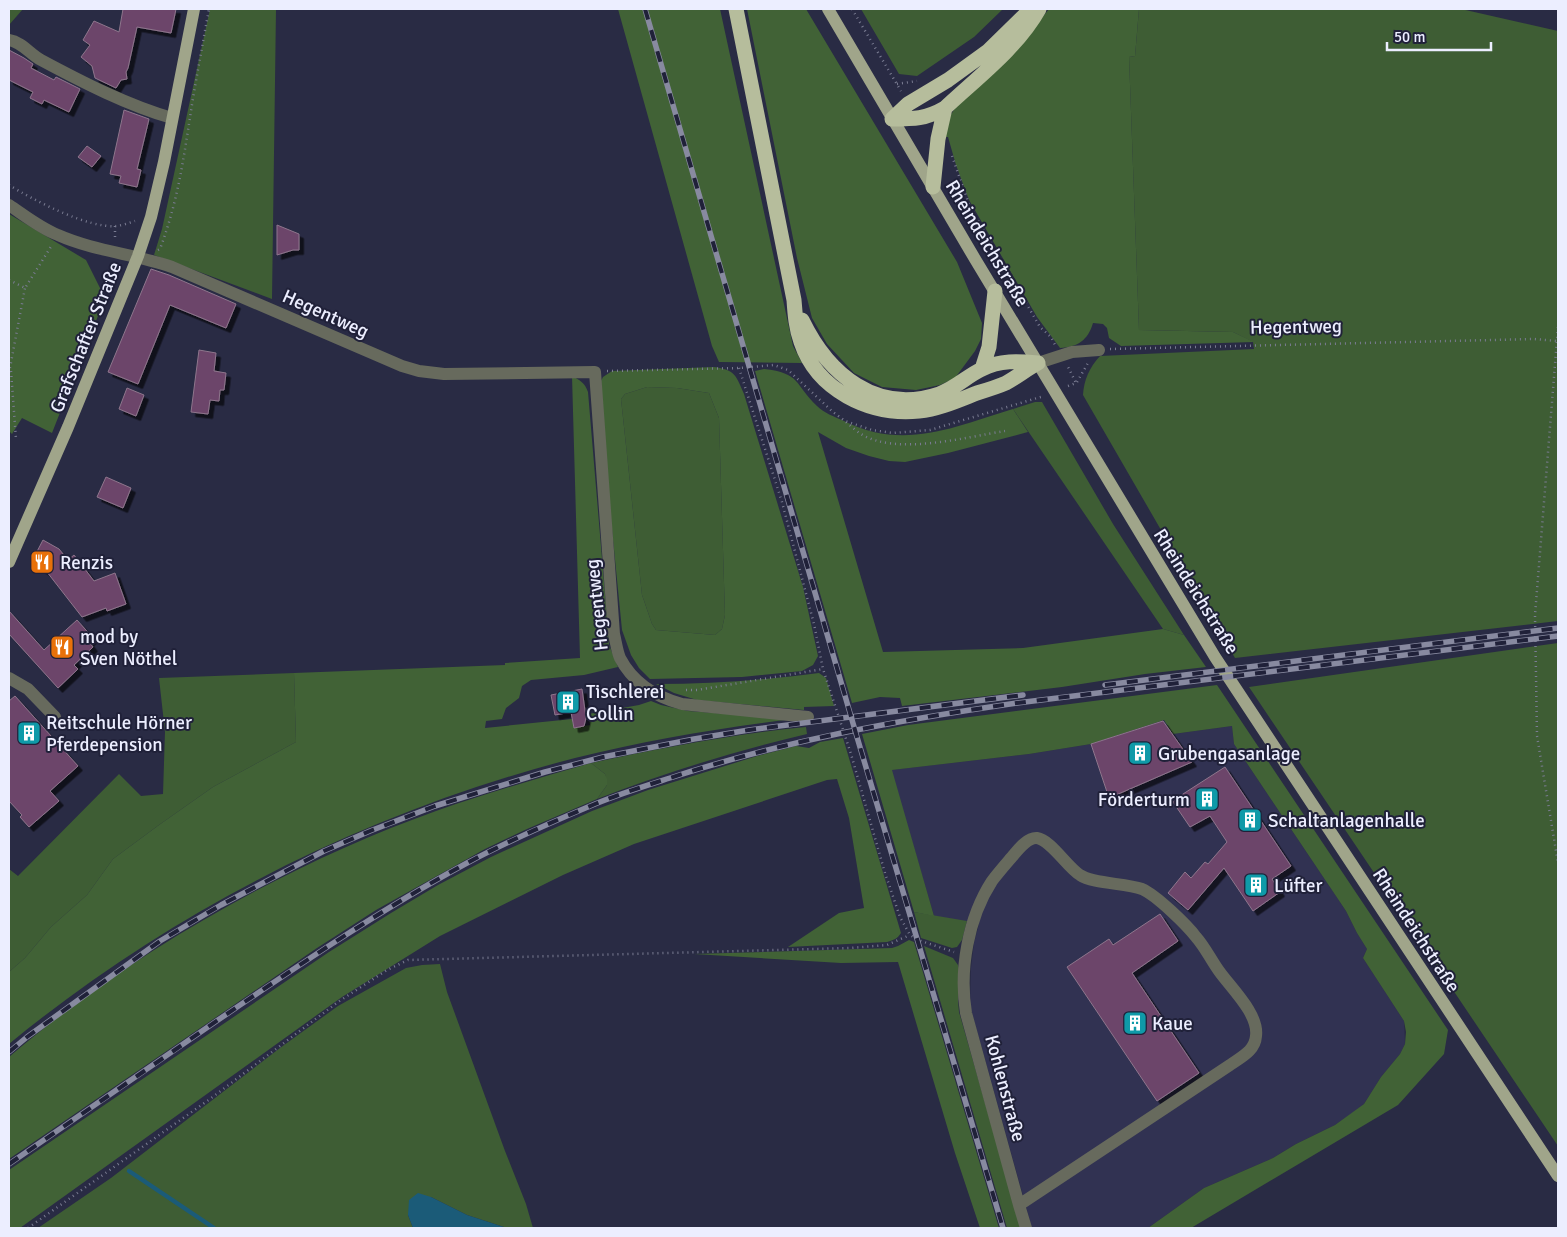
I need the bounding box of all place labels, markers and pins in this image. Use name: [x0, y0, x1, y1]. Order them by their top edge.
restaurant icon: Renzis: [29, 549, 55, 575]
place label: Renzis: [60, 551, 113, 575]
place label: mod by Sven Nöthel: [80, 625, 177, 671]
restaurant icon: mod by Sven Nöthel: [49, 634, 75, 660]
place label: Tischlerei Collin: [586, 680, 664, 726]
building icon: Tischlerei Collin: [555, 689, 581, 715]
place label: Reitschule Hörner Pferdepension: [46, 711, 192, 757]
building icon: Reitschule Hörner Pferdepension: [16, 720, 42, 746]
building icon: Grubengasanlage: [1127, 740, 1153, 766]
place label: Grubengasanlage: [1158, 742, 1300, 766]
building icon: Förderturm: [1194, 786, 1220, 812]
place label: Förderturm: [1098, 788, 1190, 812]
building icon: Schaltanlagenhalle: [1237, 807, 1263, 833]
place label: Schaltanlagenhalle: [1268, 809, 1425, 833]
building icon: Lüfter: [1243, 872, 1269, 898]
place label: Lüfter: [1274, 874, 1323, 898]
building icon: Kaue: [1122, 1010, 1148, 1036]
place label: Kaue: [1152, 1012, 1193, 1036]

